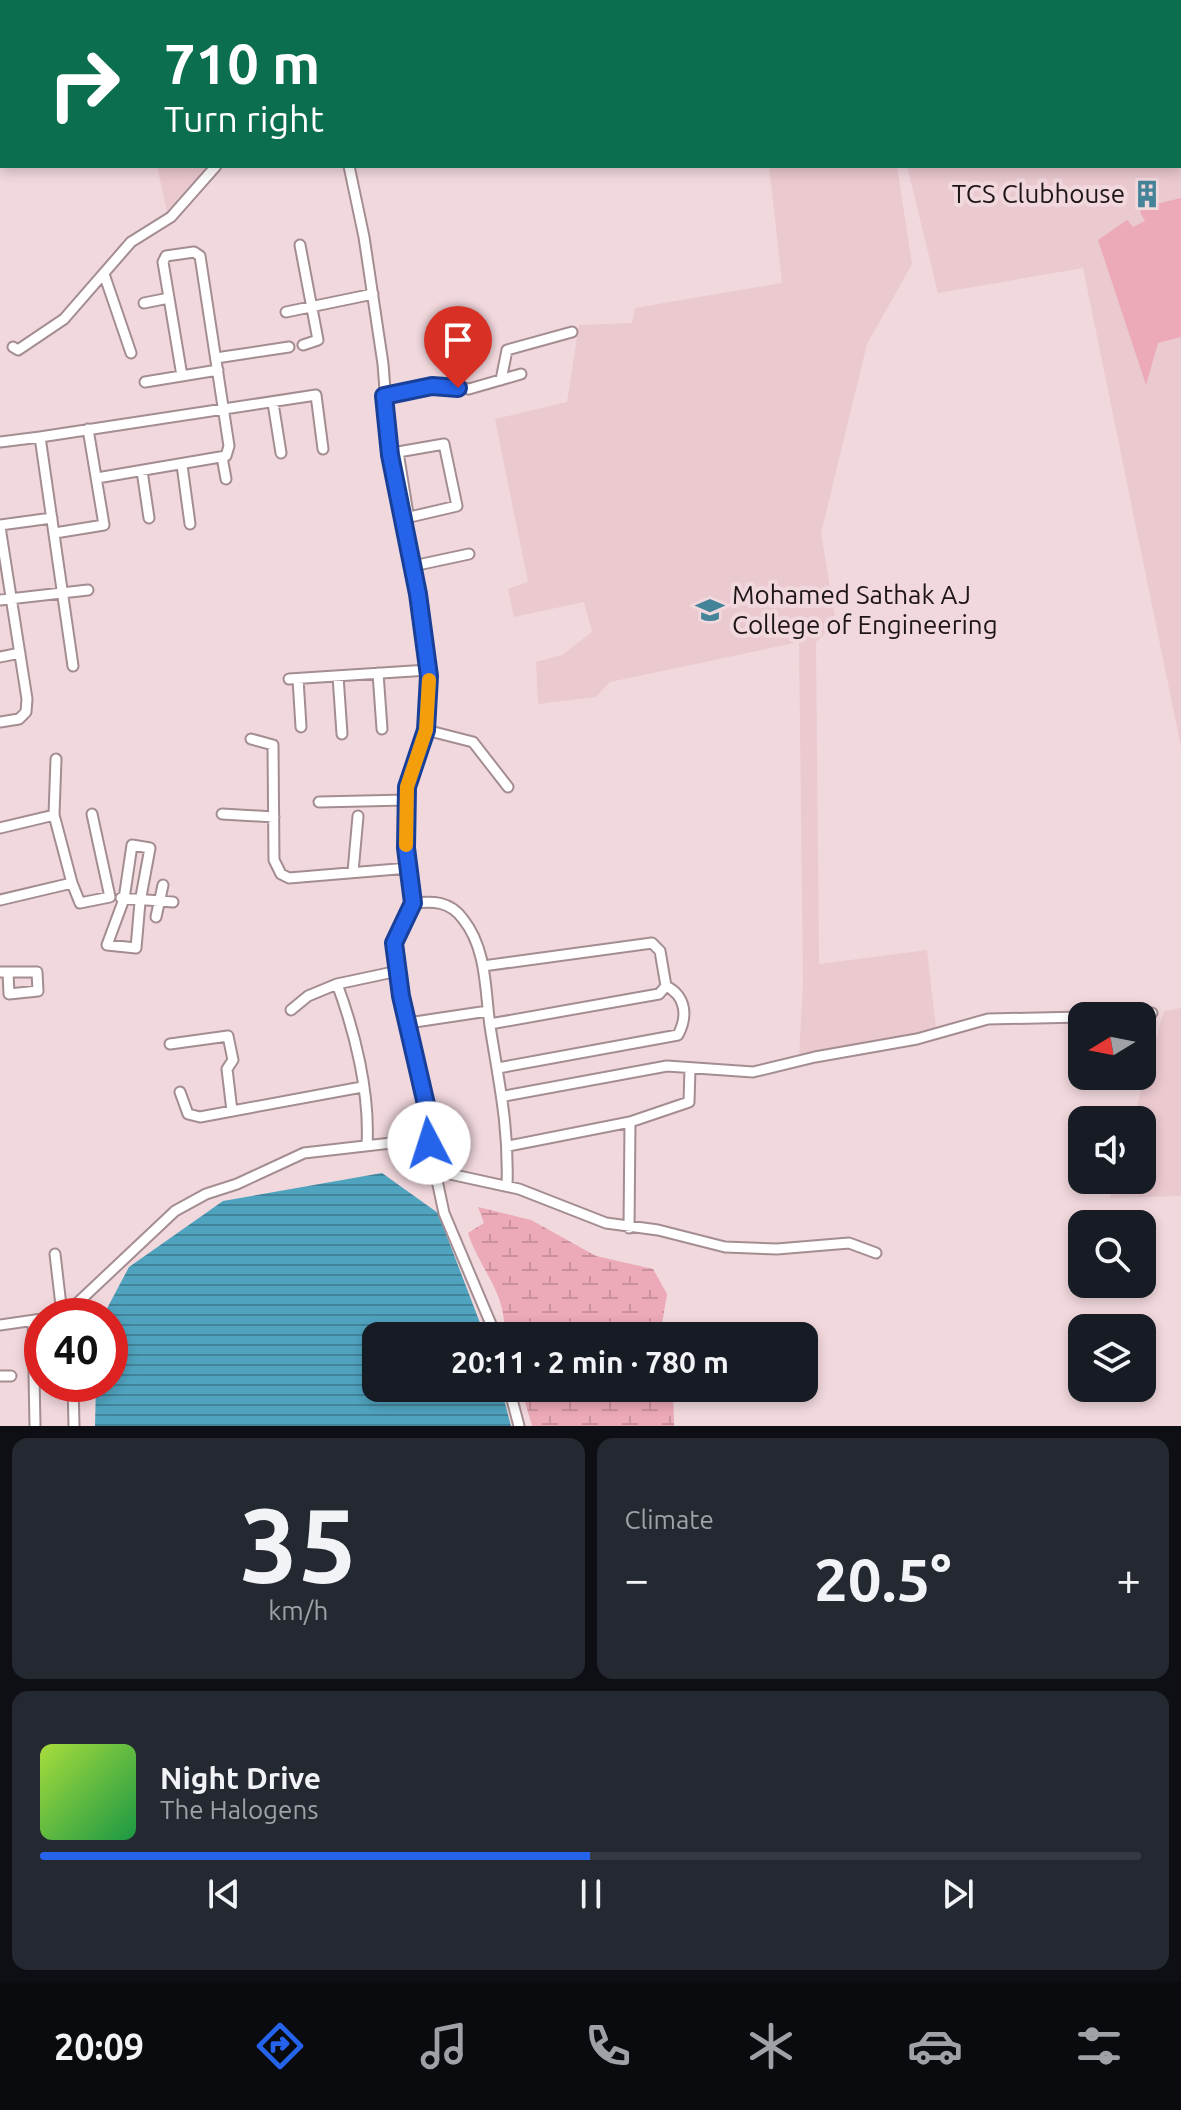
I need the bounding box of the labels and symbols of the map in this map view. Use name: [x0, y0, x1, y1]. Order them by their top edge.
place label: TCS Clubhouse: [952, 179, 1125, 208]
building icon: TCS Clubhouse: [1132, 179, 1162, 209]
pin: [424, 306, 492, 388]
place label: Mohamed Sathak AJ College of Engineering: [732, 580, 998, 639]
school or university icon: Mohamed Sathak AJ College of Engineering: [695, 595, 725, 625]
north arrow: [1068, 1002, 1156, 1090]
position arrow: [387, 1101, 471, 1185]
speed limit sign: 40: [24, 1298, 128, 1402]

